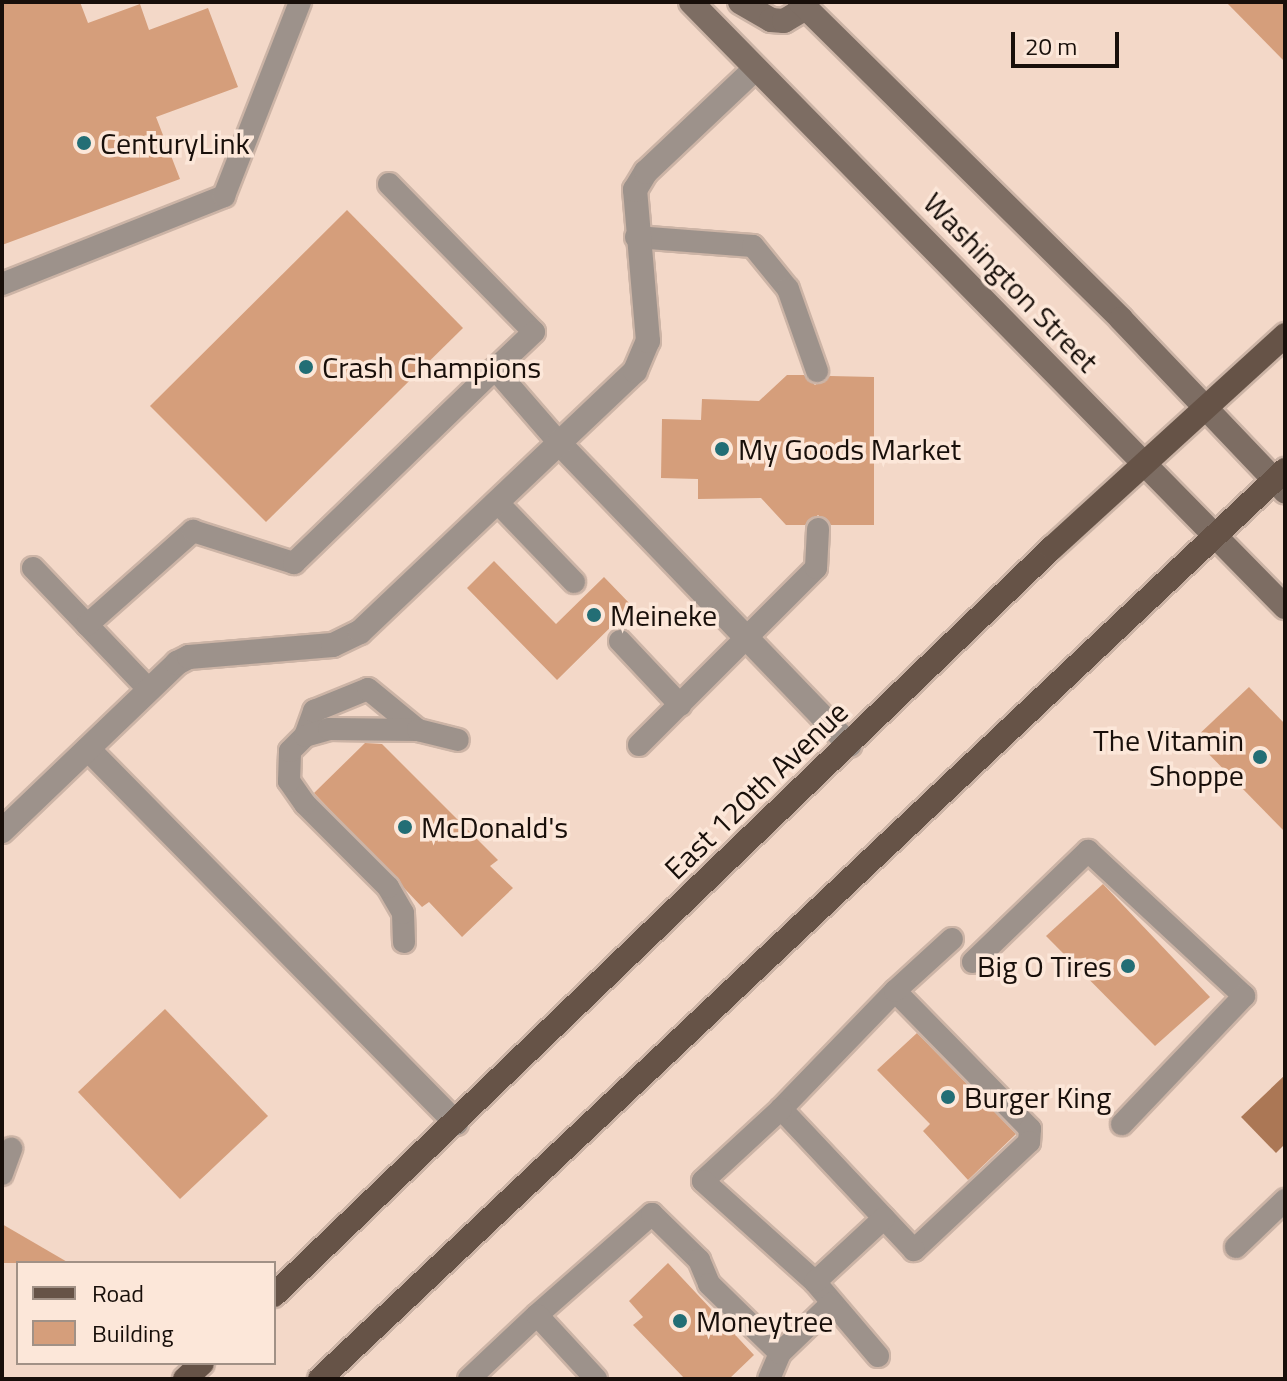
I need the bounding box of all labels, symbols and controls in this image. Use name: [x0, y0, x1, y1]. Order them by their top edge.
scale bar: [1015, 16, 1123, 66]
text: 20 m: [1025, 28, 1077, 64]
place label: CenturyLink: [100, 125, 250, 161]
marker: CenturyLink: [75, 134, 93, 152]
street label: Washington Street: [916, 185, 1106, 379]
place label: Crash Champions: [322, 349, 541, 385]
marker: Crash Champions: [297, 358, 315, 376]
place label: My Goods Market: [738, 431, 961, 467]
marker: My Goods Market: [713, 440, 731, 458]
place label: Meineke: [610, 597, 717, 633]
marker: Meineke: [585, 606, 603, 624]
street label: East 120th Avenue: [657, 694, 855, 886]
place label: The Vitamin Shoppe: [1093, 722, 1244, 792]
marker: The Vitamin Shoppe: [1251, 748, 1269, 766]
place label: McDonald's: [421, 809, 568, 845]
marker: McDonald's: [396, 818, 414, 836]
place label: Big O Tires: [977, 948, 1112, 984]
marker: Big O Tires: [1119, 957, 1137, 975]
place label: Burger King: [964, 1079, 1111, 1115]
marker: Burger King: [939, 1088, 957, 1106]
legend: [16, 1261, 276, 1365]
text: Road: [92, 1275, 144, 1311]
place label: Moneytree: [696, 1303, 833, 1339]
marker: Moneytree: [671, 1312, 689, 1330]
text: Building: [92, 1315, 174, 1351]

